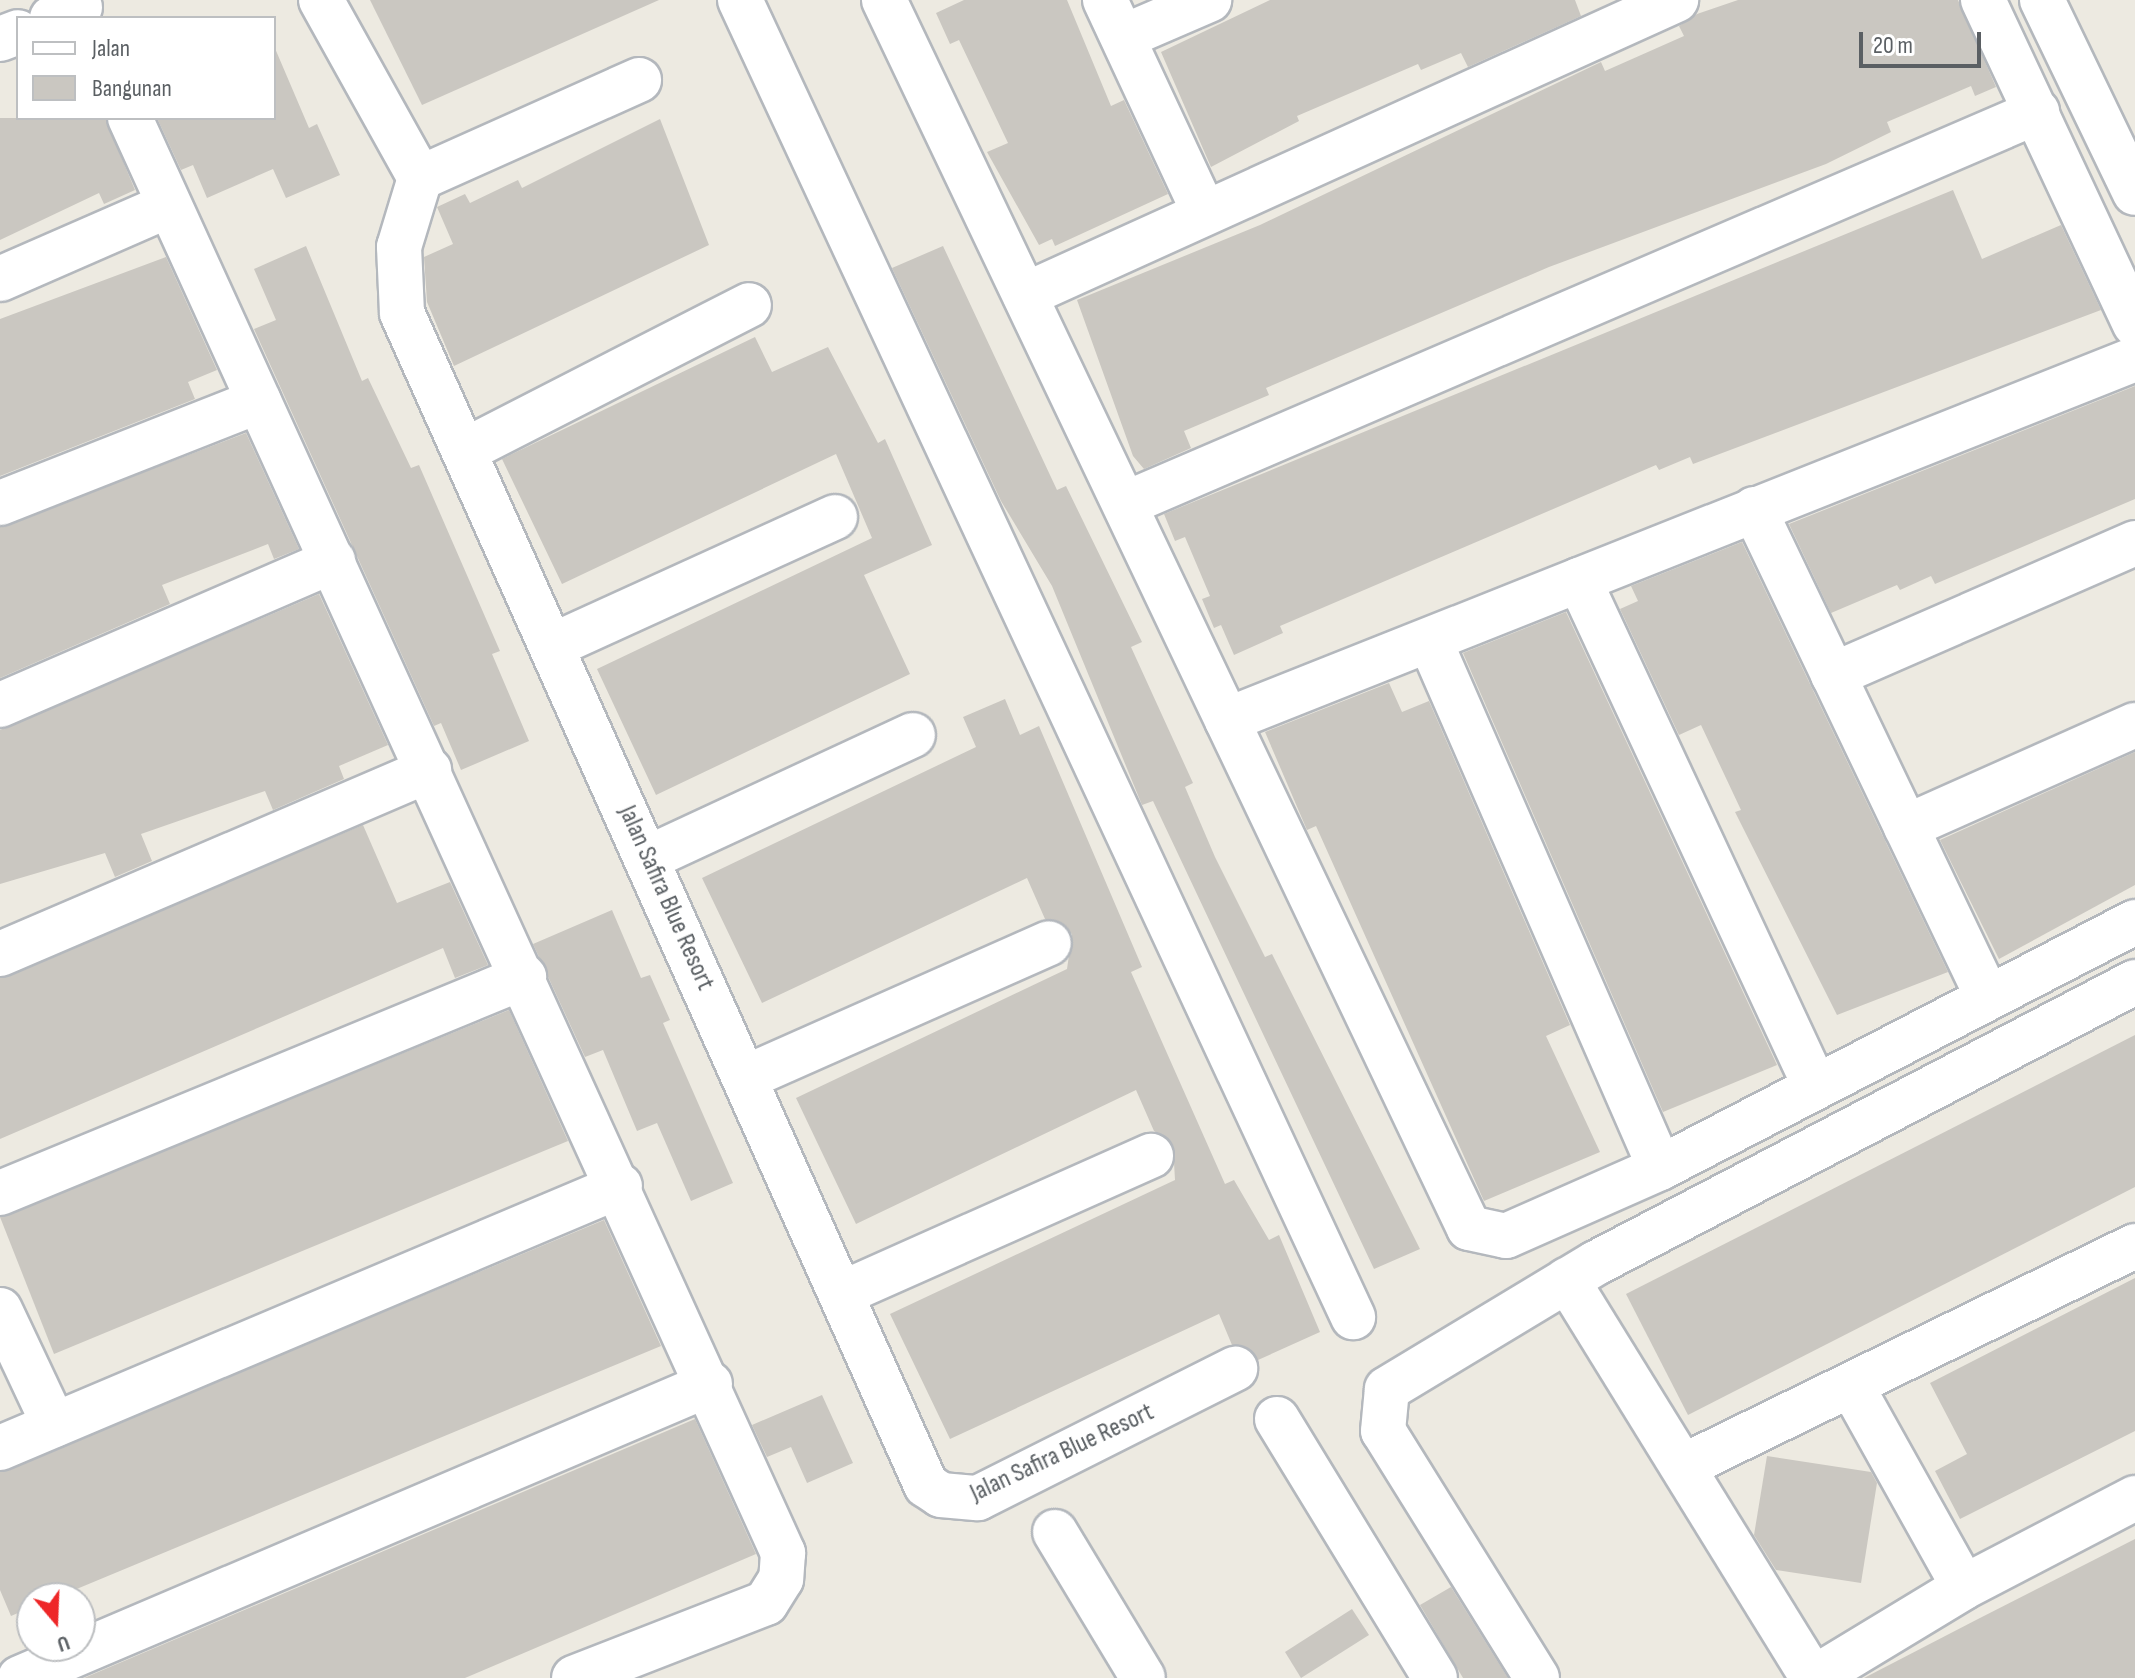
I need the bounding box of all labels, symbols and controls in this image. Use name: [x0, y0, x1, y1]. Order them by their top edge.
legend: [16, 16, 276, 120]
scale bar: [1863, 16, 1985, 66]
text: 20 m: [1873, 31, 1913, 60]
text: Jalan: [92, 34, 130, 63]
text: Bangunan: [92, 74, 172, 103]
street label: Jalan Safira Blue Resort: [611, 801, 721, 995]
street label: Jalan Safira Blue Resort: [965, 1397, 1159, 1509]
north arrow: [16, 1582, 96, 1662]
text: U: [54, 1629, 73, 1658]

